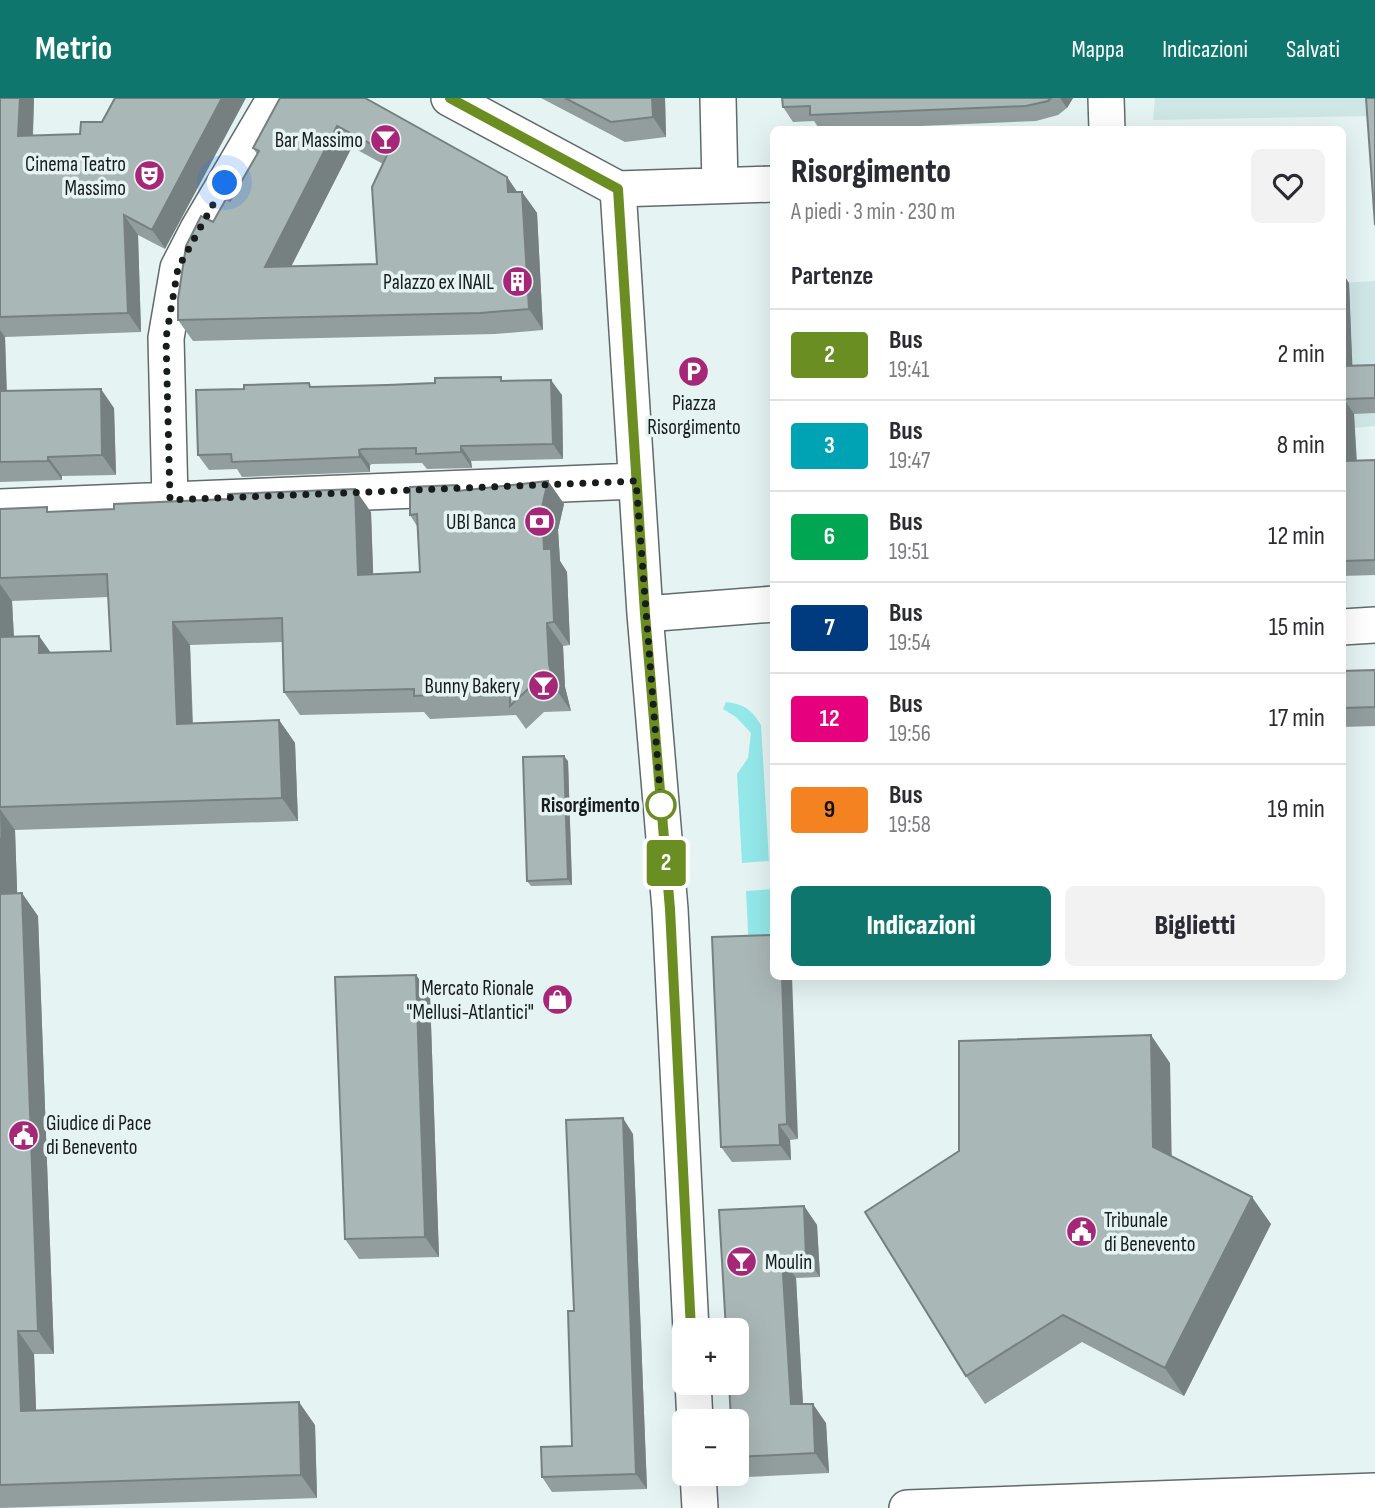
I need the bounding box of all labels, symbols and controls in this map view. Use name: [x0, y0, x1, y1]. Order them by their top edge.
text: Metrio: [35, 29, 112, 69]
text: Mappa: [1072, 35, 1124, 64]
text: Indicazioni: [1162, 35, 1248, 64]
text: Salvati: [1286, 35, 1340, 64]
bar icon: Bar Massimo: [369, 123, 403, 157]
place label: Bar Massimo: [275, 128, 363, 153]
button: heart: [1251, 149, 1325, 223]
place label: Cinema Teatro Massimo: [25, 152, 126, 201]
text: Risorgimento: [791, 152, 951, 192]
theatre icon: Cinema Teatro Massimo: [132, 159, 166, 193]
your location: [207, 165, 242, 200]
text: A piedi · 3 min · 230 m: [791, 198, 955, 226]
text: Partenze: [791, 261, 873, 292]
building icon: Palazzo ex INAIL: [500, 265, 534, 299]
place label: Palazzo ex INAIL: [383, 270, 494, 295]
text: Bus: [889, 325, 923, 356]
text: 2 min: [1277, 339, 1325, 370]
text: 2: [824, 340, 835, 369]
parking icon: Piazza Risorgimento: [677, 354, 711, 388]
text: 19:41: [889, 356, 929, 384]
place label: Piazza Risorgimento: [647, 391, 741, 440]
text: Bus: [889, 416, 923, 447]
text: 8 min: [1277, 430, 1325, 461]
text: 3: [824, 431, 835, 460]
text: 19:47: [889, 447, 930, 475]
bank icon: UBI Banca: [522, 505, 556, 539]
text: Bus: [889, 507, 923, 538]
place label: UBI Banca: [446, 510, 516, 535]
text: 12 min: [1268, 521, 1325, 552]
text: 6: [824, 522, 835, 551]
text: 19:51: [889, 538, 929, 566]
text: Bus: [889, 598, 923, 629]
text: 15 min: [1269, 612, 1325, 643]
text: 7: [824, 613, 835, 642]
text: 19:54: [889, 629, 931, 657]
bar icon: Bunny Bakery: [526, 669, 560, 703]
place label: Bunny Bakery: [425, 674, 520, 699]
text: Bus: [889, 689, 923, 720]
text: 17 min: [1269, 703, 1325, 734]
text: 12: [819, 704, 840, 733]
text: 19:56: [889, 720, 931, 748]
text: Bus: [889, 780, 923, 811]
marker: Risorgimento: [646, 790, 676, 820]
place label: Risorgimento: [541, 793, 640, 818]
text: 19 min: [1268, 794, 1325, 825]
text: 9: [824, 795, 835, 824]
text: 19:58: [889, 811, 931, 839]
line badge: 2: [643, 840, 689, 886]
text: 2: [661, 848, 671, 877]
button: Indicazioni: [791, 886, 1051, 966]
button: Biglietti: [1065, 886, 1325, 966]
place label: Mercato Rionale "Mellusi-Atlantici": [406, 976, 534, 1025]
shop icon: Mercato Rionale "Mellusi-Atlantici": [540, 983, 574, 1017]
place label: Giudice di Pace di Benevento: [46, 1111, 151, 1160]
public building icon: Giudice di Pace di Benevento: [6, 1118, 40, 1152]
place label: Tribunale di Benevento: [1104, 1208, 1196, 1257]
public building icon: Tribunale di Benevento: [1064, 1215, 1098, 1249]
bar icon: Moulin: [725, 1245, 759, 1279]
place label: Moulin: [765, 1250, 812, 1275]
map controls: [672, 1318, 749, 1486]
button: +: [672, 1318, 749, 1395]
button: −: [672, 1409, 749, 1486]

